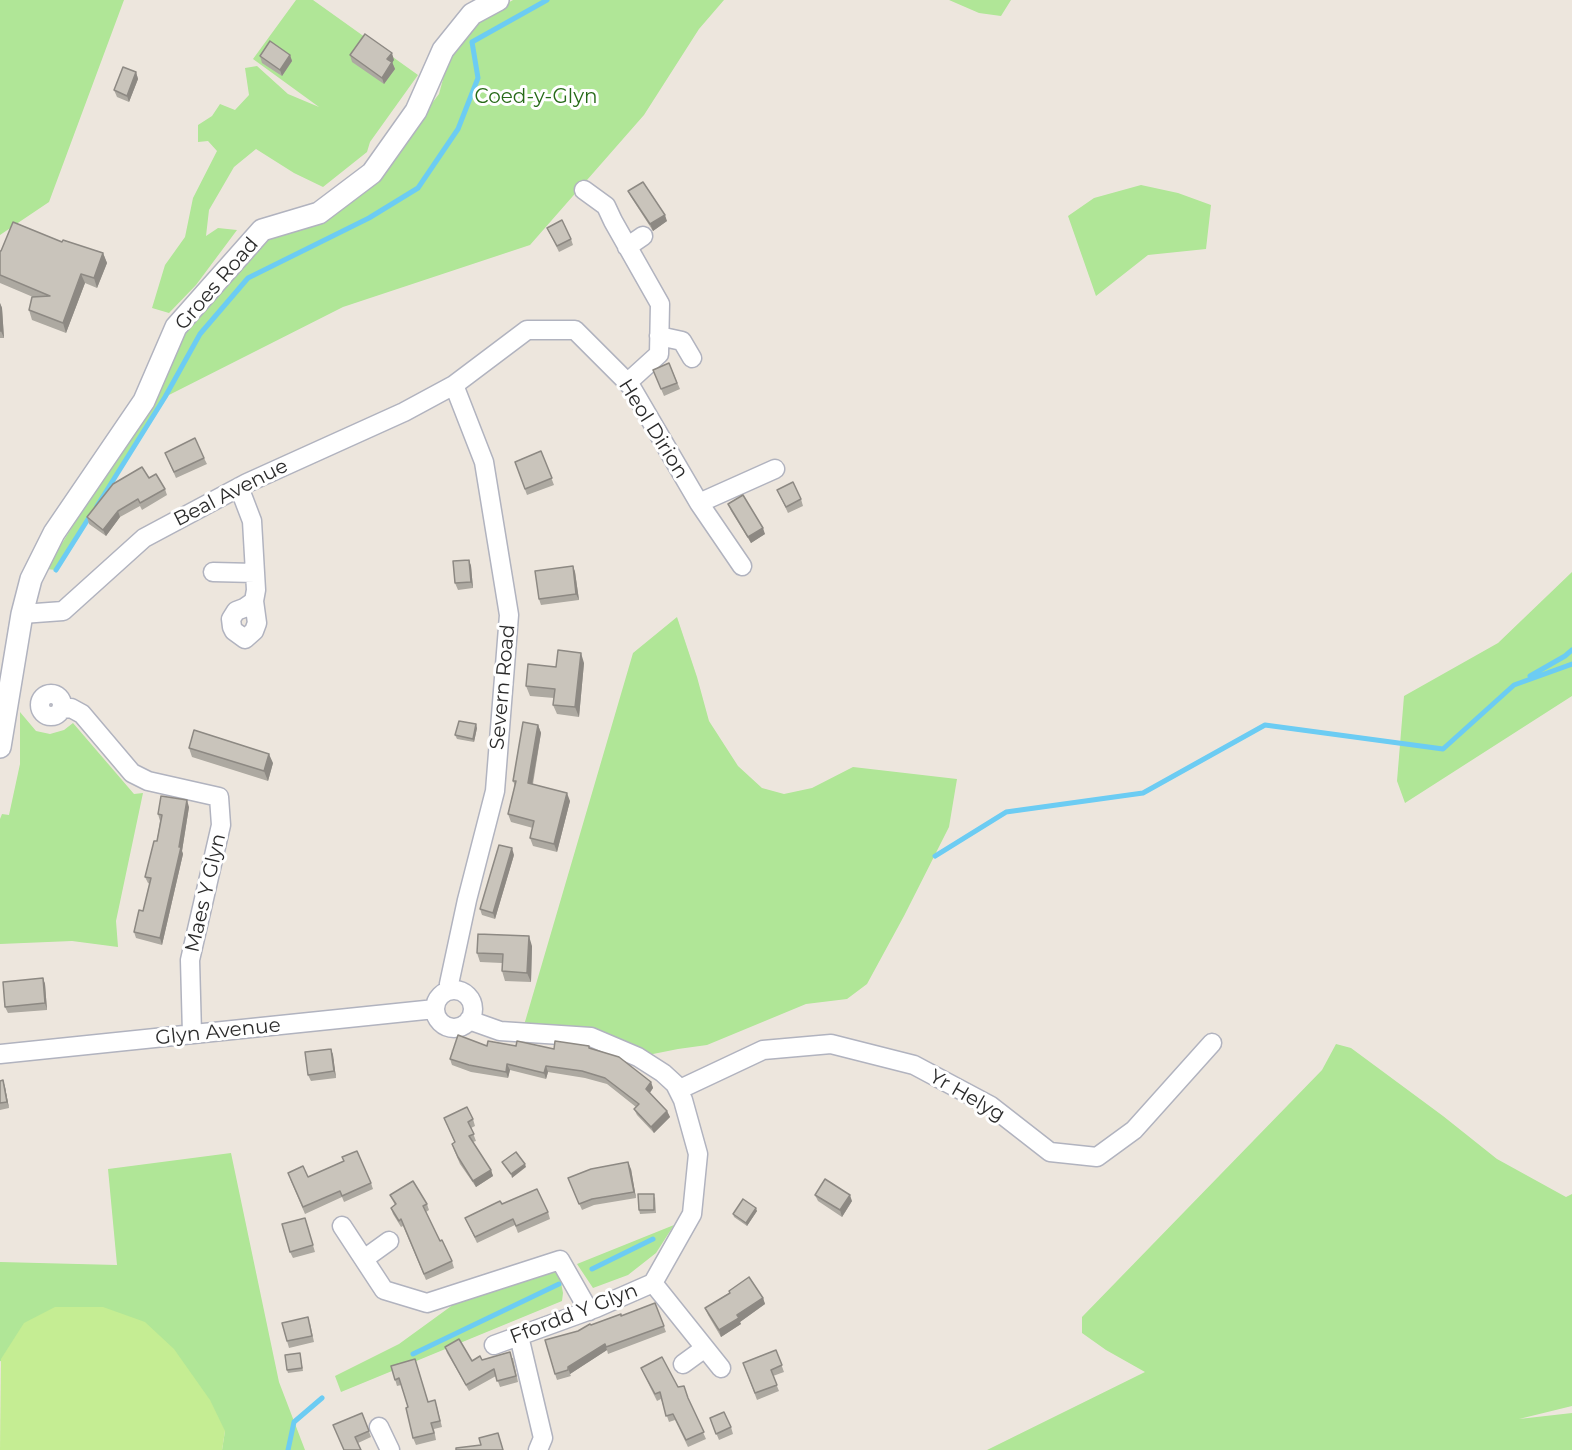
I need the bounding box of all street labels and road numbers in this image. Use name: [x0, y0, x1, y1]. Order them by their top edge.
street label: Groes Road: [170, 233, 264, 335]
street label: Heol Dirion: [613, 375, 693, 483]
street label: Beal Avenue: [170, 454, 292, 532]
street label: Severn Road: [486, 623, 520, 751]
street label: Maes Y Glyn: [181, 831, 231, 955]
street label: Glyn Avenue: [154, 1013, 282, 1051]
street label: Yr Helyg: [925, 1065, 1009, 1127]
street label: Ffordd Y Glyn: [507, 1279, 641, 1349]

